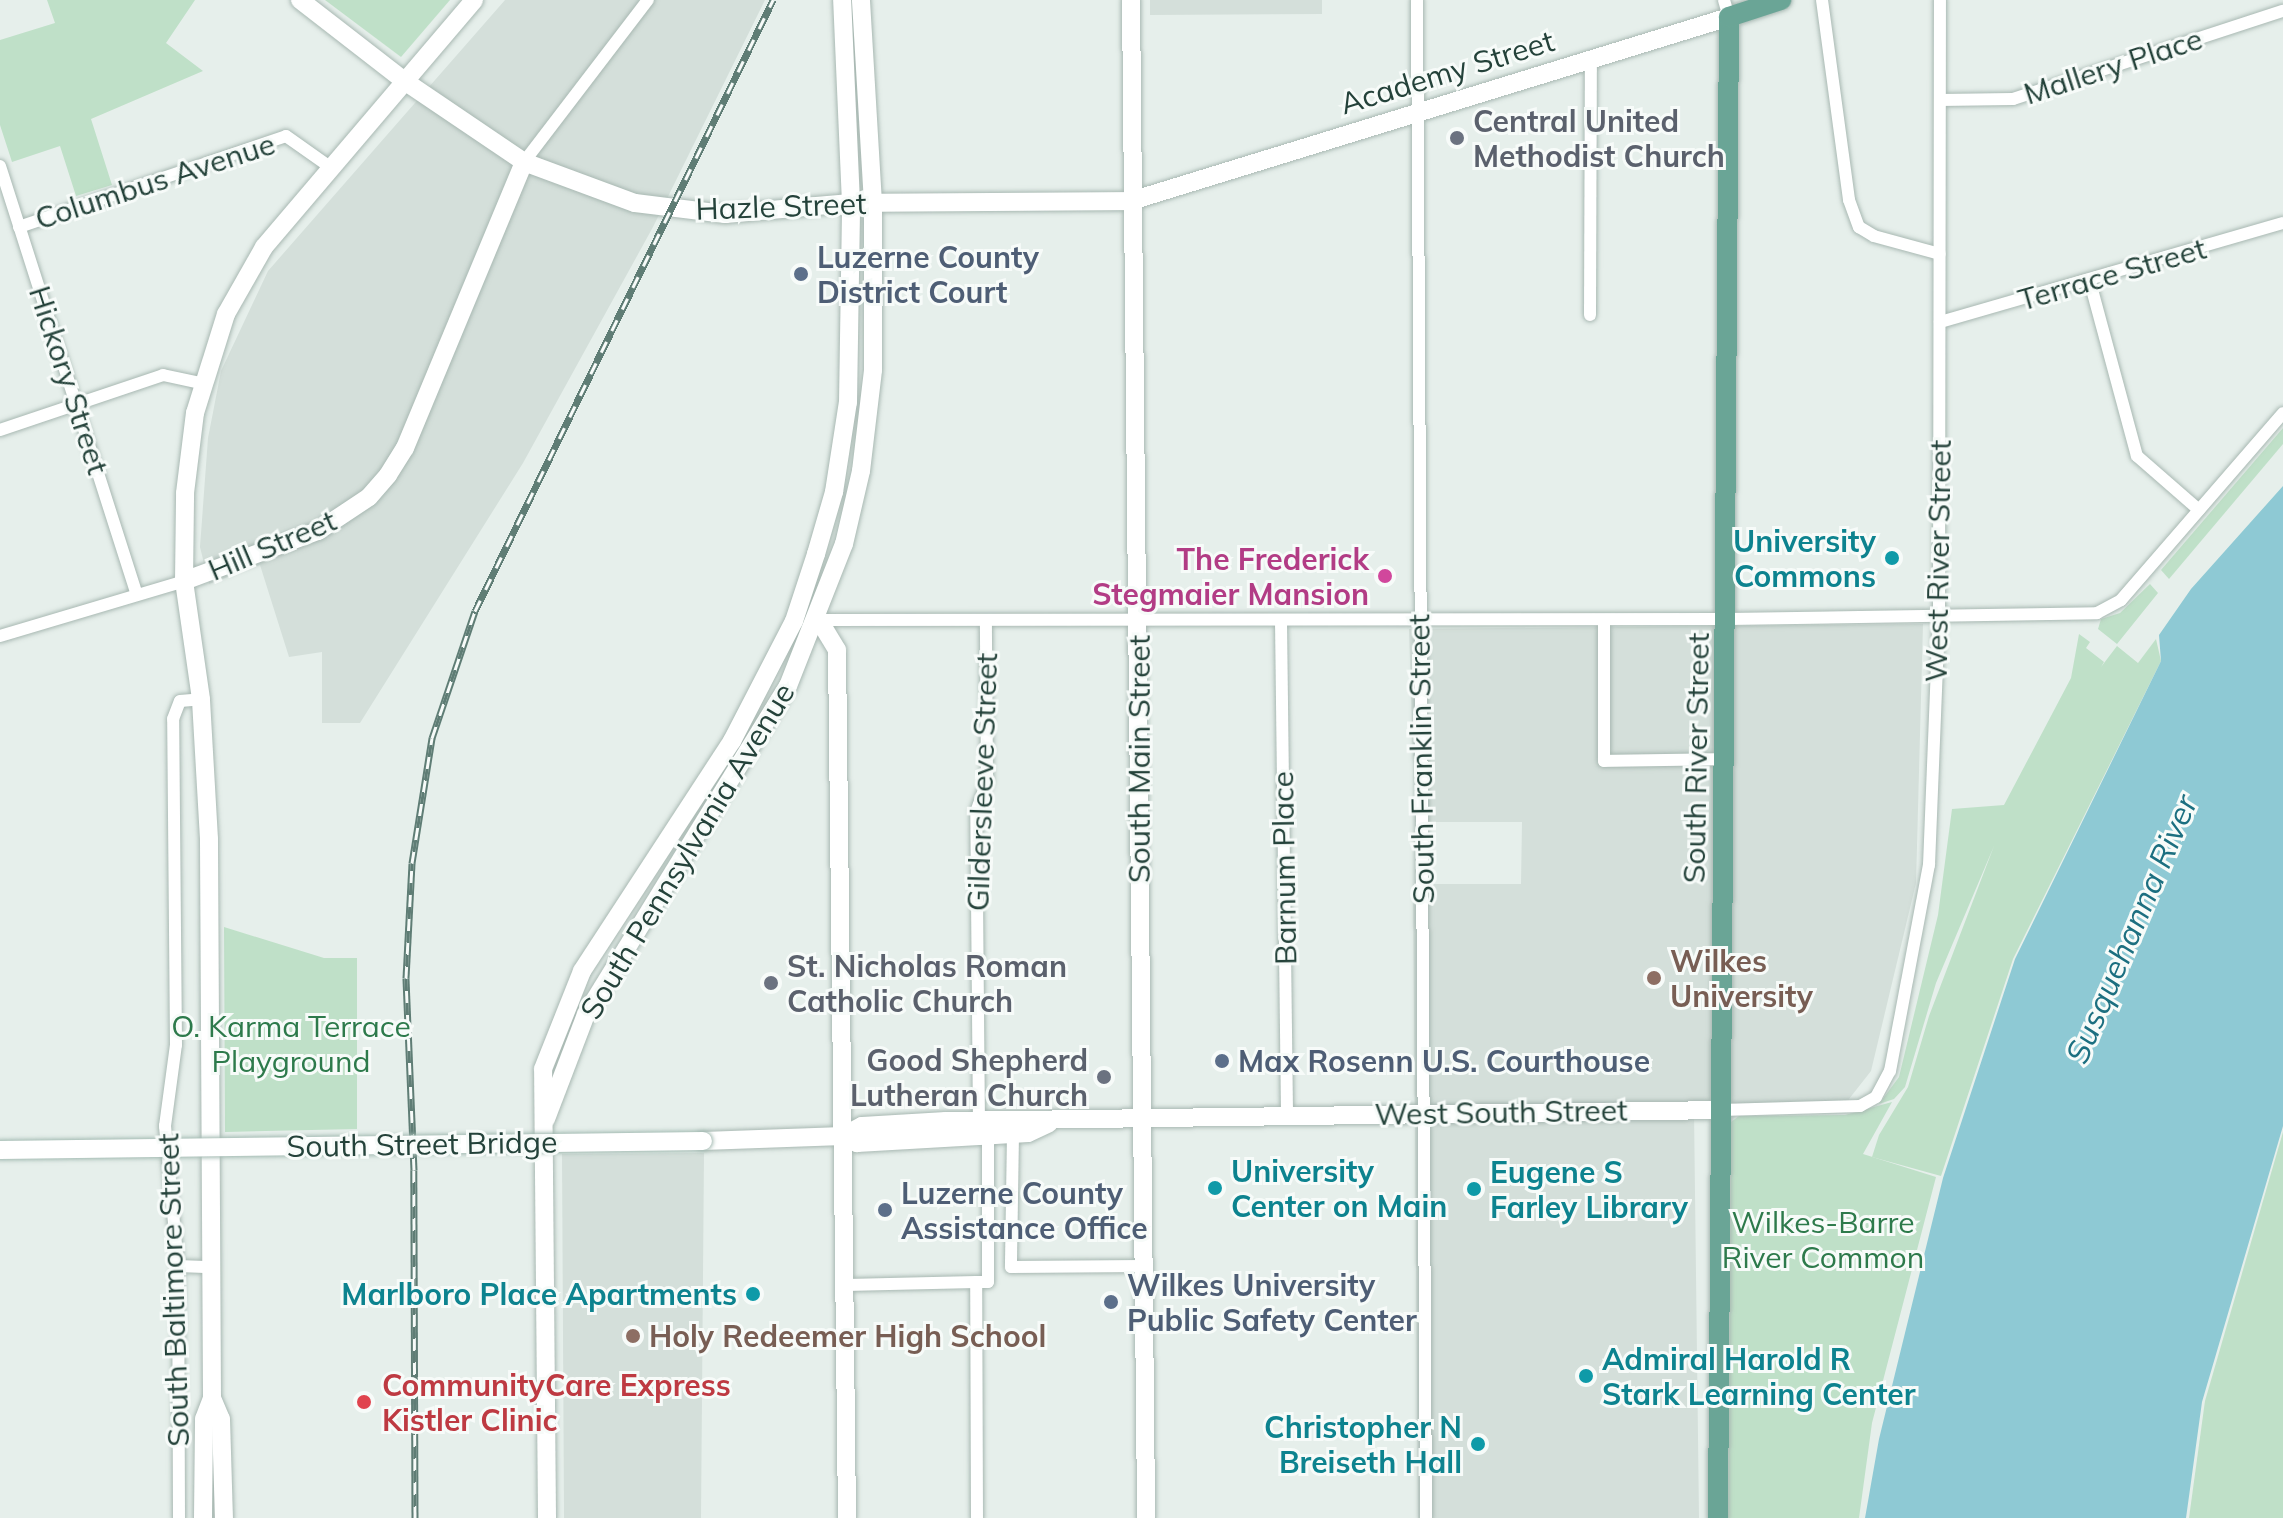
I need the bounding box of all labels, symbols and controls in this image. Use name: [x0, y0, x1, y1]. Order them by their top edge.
street label: Mallery Place: [2019, 20, 2207, 112]
street label: Academy Street: [1336, 22, 1558, 122]
place label: Central United Methodist Church: [1473, 103, 1725, 174]
street label: Columbus Avenue: [31, 125, 279, 237]
marker: Central United Methodist Church: [1448, 129, 1466, 147]
street label: Hazle Street: [695, 185, 867, 227]
street label: Terrace Street: [2014, 230, 2210, 318]
place label: Luzerne County District Court: [817, 239, 1039, 310]
marker: Luzerne County District Court: [792, 265, 810, 283]
street label: Hickory Street: [22, 281, 116, 479]
street label: West River Street: [1918, 439, 1958, 683]
street label: Hill Street: [203, 502, 341, 588]
place label: University Commons: [1733, 523, 1876, 594]
place label: The Frederick Stegmaier Mansion: [1092, 541, 1369, 612]
marker: University Commons: [1883, 549, 1901, 567]
marker: The Frederick Stegmaier Mansion: [1376, 567, 1394, 585]
street label: South Franklin Street: [1400, 614, 1442, 904]
street label: South River Street: [1676, 632, 1716, 884]
street label: South Main Street: [1121, 635, 1157, 883]
street label: Gildersleeve Street: [959, 652, 1005, 912]
street label: South Pennsylvania Avenue: [572, 676, 802, 1026]
street label: Barnum Place: [1264, 771, 1304, 965]
water label: Susquehanna River: [2057, 789, 2205, 1069]
place label: Wilkes University: [1670, 943, 1813, 1014]
place label: St. Nicholas Roman Catholic Church: [787, 948, 1067, 1018]
marker: Wilkes University: [1645, 969, 1663, 987]
marker: St. Nicholas Roman Catholic Church: [762, 974, 780, 992]
park label: O. Karma Terrace Playground: [171, 1008, 411, 1078]
place label: Good Shepherd Lutheran Church: [850, 1042, 1088, 1112]
place label: Max Rosenn U.S. Courthouse: [1238, 1043, 1650, 1079]
marker: Max Rosenn U.S. Courthouse: [1213, 1052, 1231, 1070]
marker: Good Shepherd Lutheran Church: [1095, 1068, 1113, 1086]
street label: West South Street: [1374, 1092, 1628, 1132]
street label: South Street Bridge: [286, 1124, 558, 1164]
street label: South Baltimore Street: [150, 1133, 196, 1447]
place label: University Center on Main: [1231, 1153, 1447, 1224]
place label: Eugene S Farley Library: [1490, 1154, 1688, 1224]
place label: Luzerne County Assistance Office: [901, 1175, 1148, 1246]
marker: University Center on Main: [1206, 1179, 1224, 1197]
marker: Eugene S Farley Library: [1465, 1180, 1483, 1198]
marker: Luzerne County Assistance Office: [876, 1201, 894, 1219]
park label: Wilkes-Barre River Common: [1722, 1204, 1924, 1274]
place label: Wilkes University Public Safety Center: [1127, 1267, 1417, 1338]
place label: Marlboro Place Apartments: [341, 1276, 737, 1312]
marker: Marlboro Place Apartments: [744, 1285, 762, 1303]
marker: Wilkes University Public Safety Center: [1102, 1293, 1120, 1311]
place label: Holy Redeemer High School: [649, 1318, 1046, 1354]
marker: Holy Redeemer High School: [624, 1327, 642, 1345]
place label: Admiral Harold R Stark Learning Center: [1602, 1341, 1916, 1412]
place label: CommunityCare Express Kistler Clinic: [382, 1367, 731, 1438]
marker: Admiral Harold R Stark Learning Center: [1577, 1367, 1595, 1385]
marker: CommunityCare Express Kistler Clinic: [353, 1391, 375, 1413]
place label: Christopher N Breiseth Hall: [1264, 1409, 1462, 1480]
marker: Christopher N Breiseth Hall: [1469, 1435, 1487, 1453]

